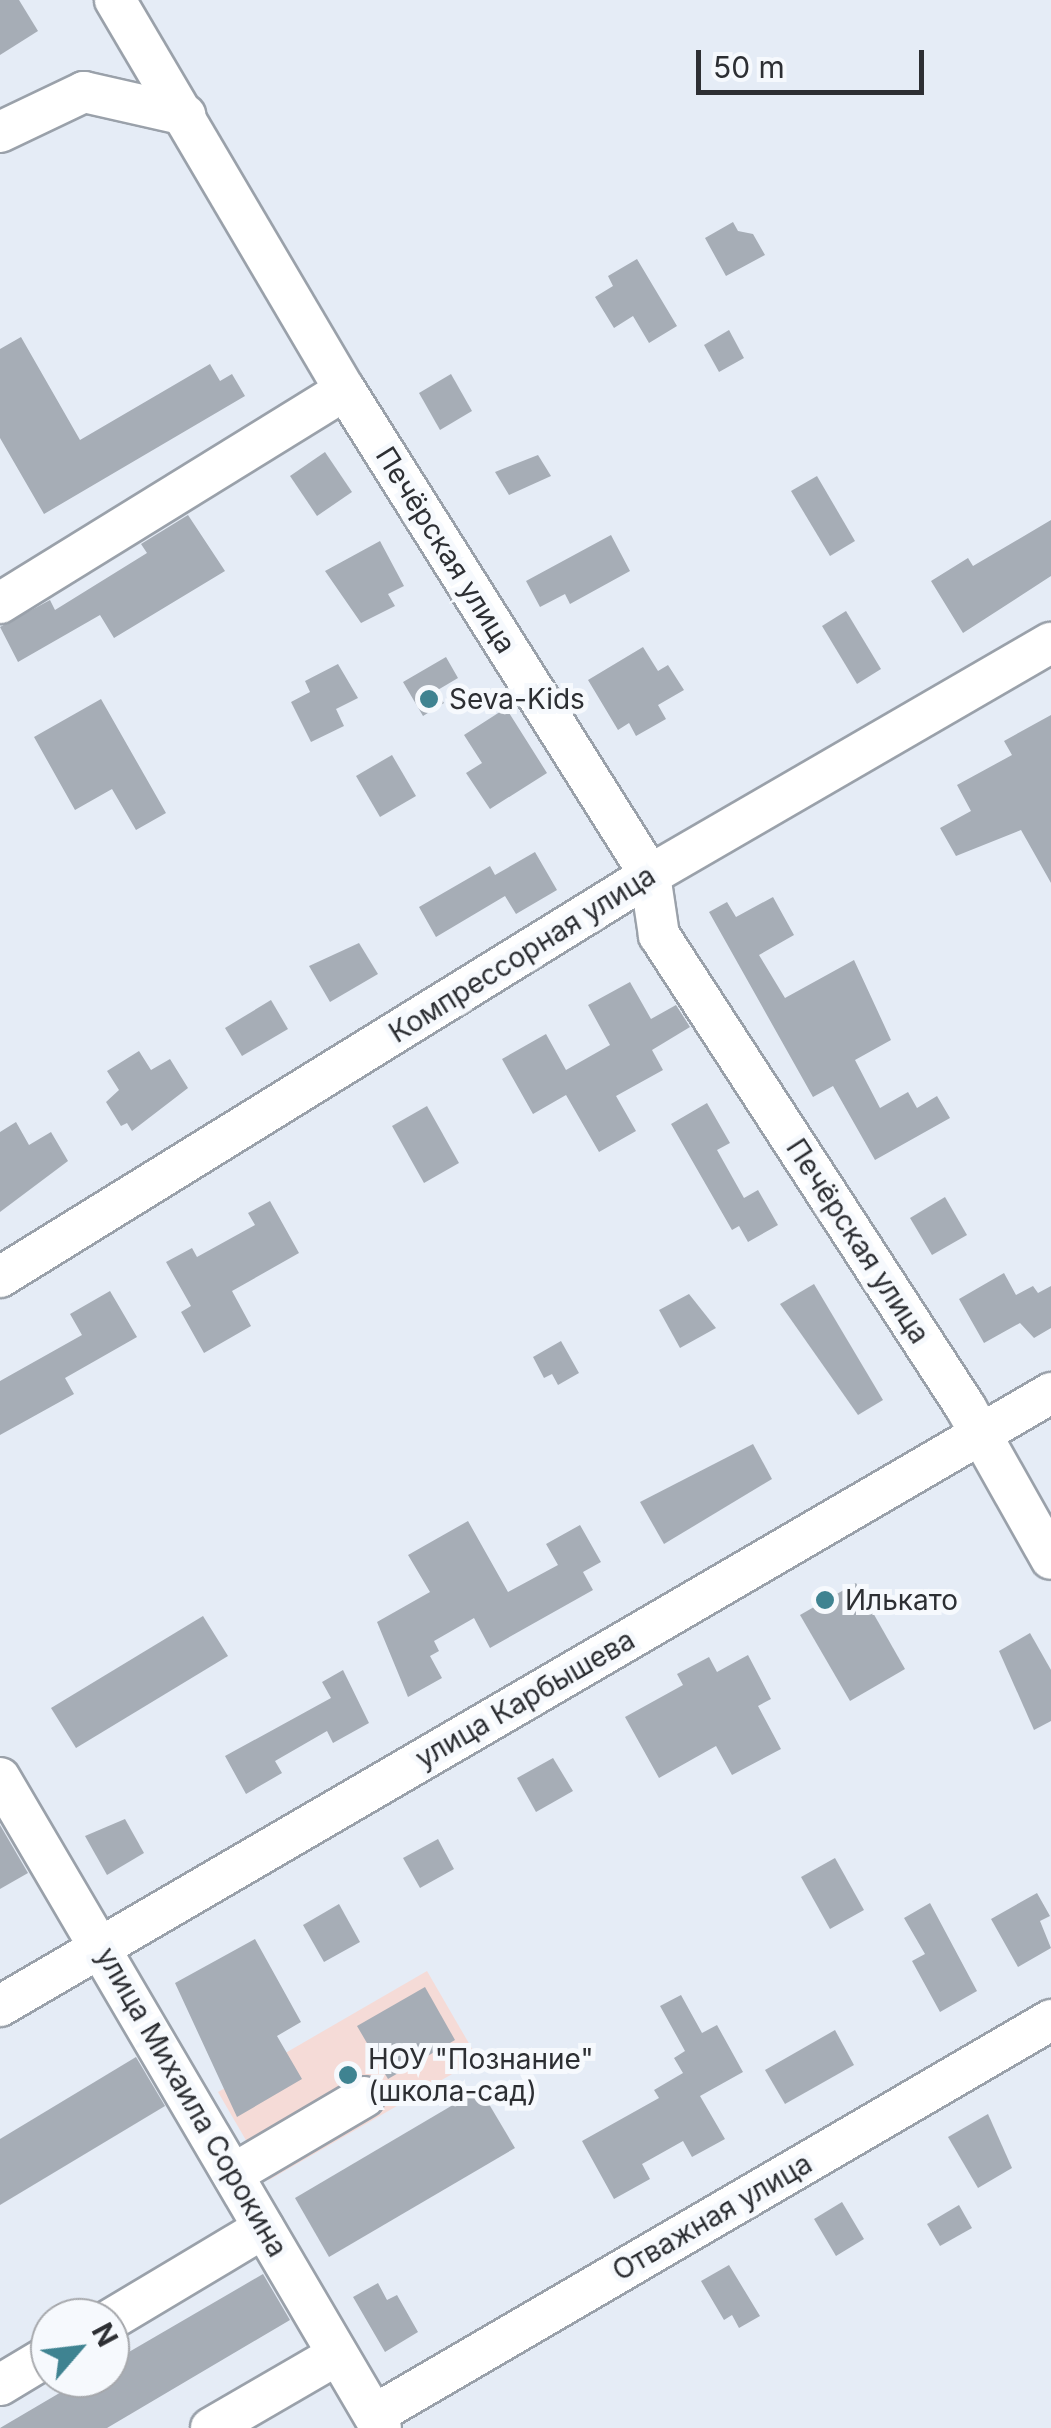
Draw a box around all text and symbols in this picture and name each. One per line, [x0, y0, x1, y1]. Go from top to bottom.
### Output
scale bar [701, 30, 928, 92]
text: 50 m [713, 49, 785, 85]
street label: Печёрская улица [369, 441, 523, 659]
place label: Seva-Kids [449, 682, 585, 716]
marker: Seva-Kids [418, 688, 440, 710]
street label: Компрессорная улица [383, 858, 661, 1050]
street label: Печёрская улица [779, 1133, 937, 1349]
place label: Илькато [845, 1583, 958, 1617]
marker: Илькато [814, 1589, 836, 1611]
street label: улица Карбышева [410, 1623, 640, 1775]
street label: улица Михаила Сорокина [90, 1941, 294, 2263]
place label: НОУ "Познание" (школа-сад) [368, 2042, 594, 2108]
marker: НОУ "Познание" (школа-сад) [337, 2064, 359, 2086]
street label: Отважная улица [606, 2146, 818, 2288]
north arrow [30, 2298, 130, 2398]
text: N [85, 2317, 125, 2352]

